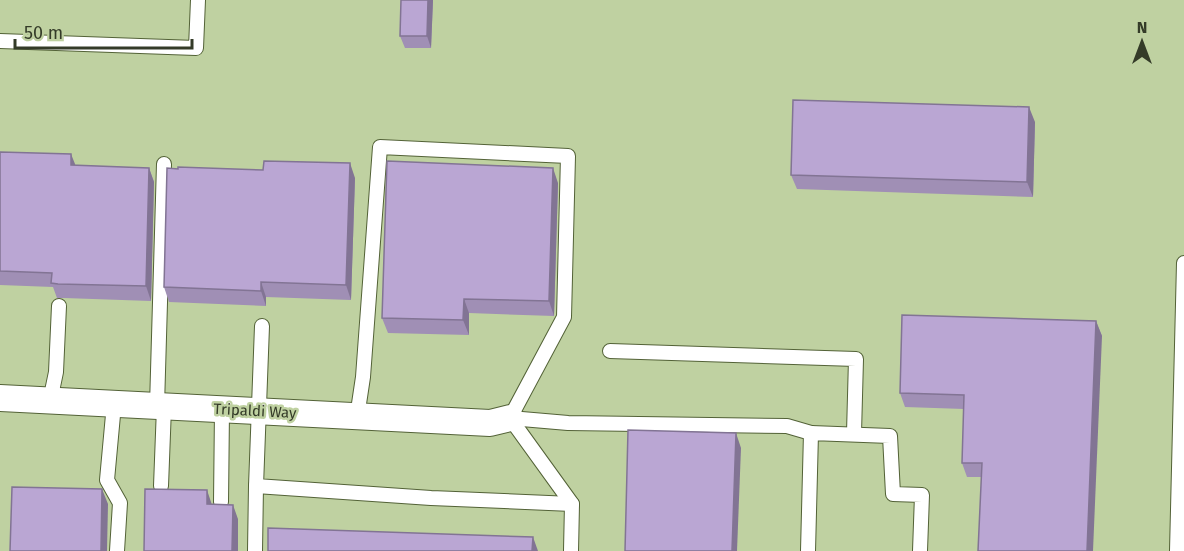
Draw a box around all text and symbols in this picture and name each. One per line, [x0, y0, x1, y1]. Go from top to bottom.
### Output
scale bar [15, 12, 192, 50]
north arrow [1112, 12, 1172, 72]
text: N [1137, 18, 1147, 37]
text: 50 m [24, 22, 63, 44]
street label: Tripaldi Way [213, 400, 297, 422]

